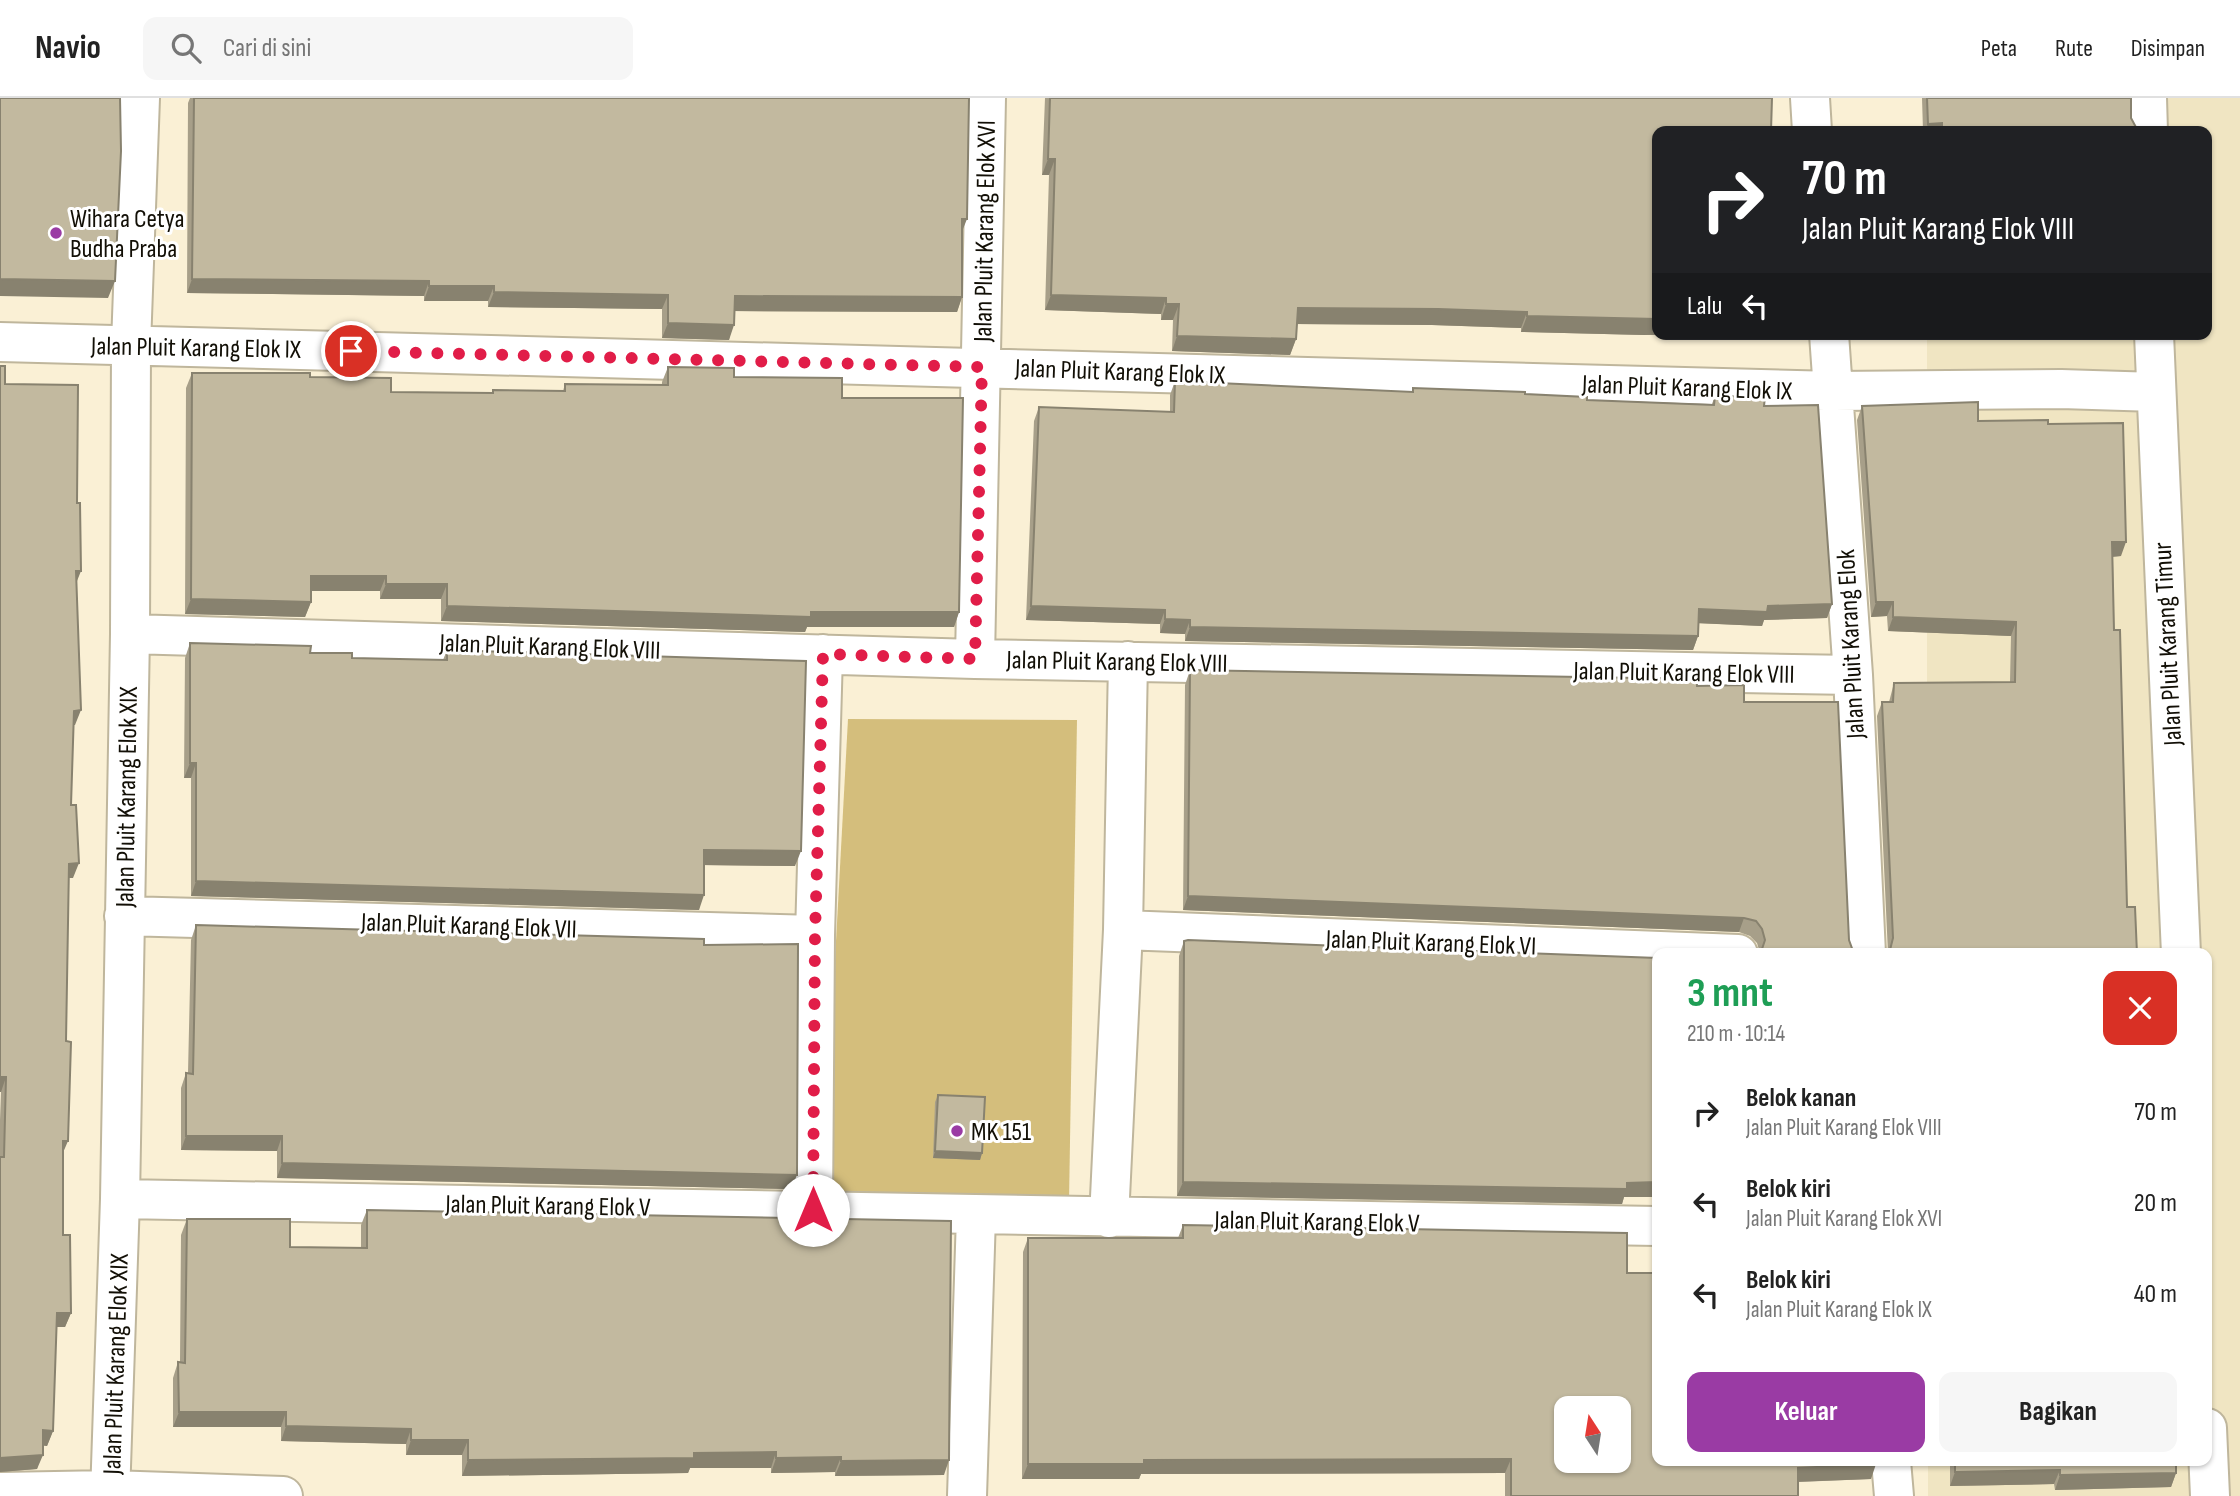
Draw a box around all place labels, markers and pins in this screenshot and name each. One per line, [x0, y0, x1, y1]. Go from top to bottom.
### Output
place label: Wihara Cetya Budha Praba [70, 204, 184, 265]
marker: Wihara Cetya Budha Praba [48, 225, 64, 241]
pin [321, 321, 381, 381]
place label: MK 151 [971, 1117, 1031, 1148]
marker: MK 151 [949, 1123, 965, 1139]

